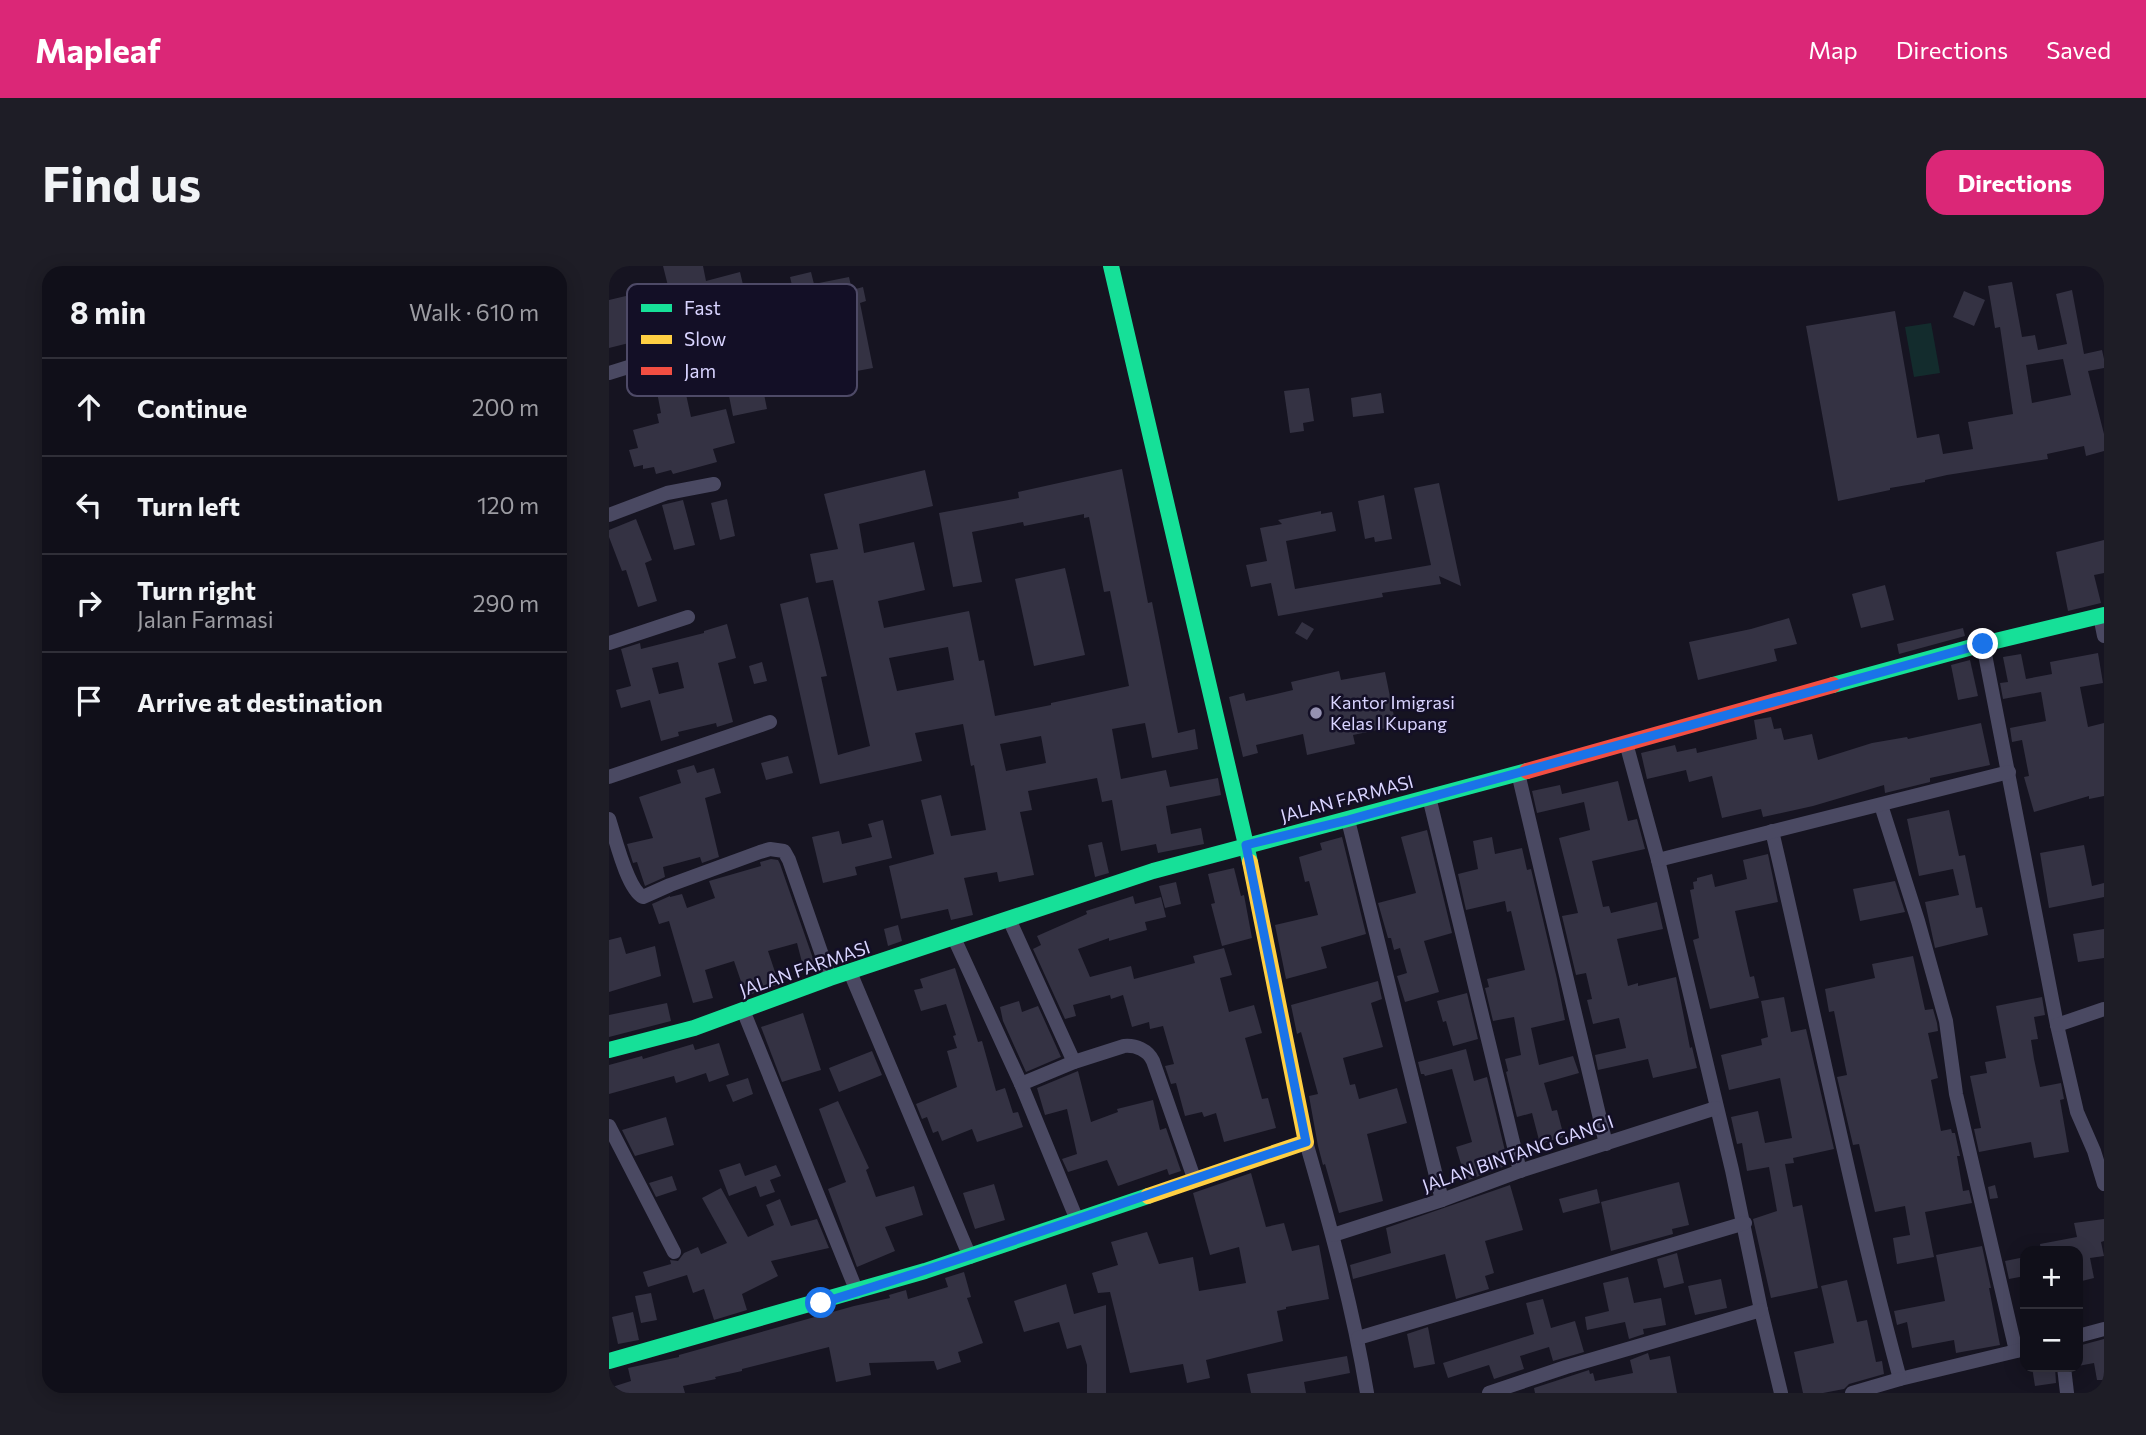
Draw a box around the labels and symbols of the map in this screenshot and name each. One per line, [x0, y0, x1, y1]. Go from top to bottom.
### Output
legend [627, 284, 857, 396]
text: Fast [684, 296, 721, 319]
text: Slow [684, 327, 726, 350]
text: Jam [684, 359, 716, 382]
route end [1967, 628, 1998, 659]
place label: Kantor Imigrasi Kelas I Kupang [1330, 691, 1455, 734]
marker: Kantor Imigrasi Kelas I Kupang [1308, 705, 1324, 721]
street label: JALAN FARMASI [1278, 770, 1416, 826]
street label: JALAN FARMASI [736, 935, 873, 1001]
street label: JALAN BINTANG GANG I [1419, 1110, 1616, 1196]
route start [805, 1287, 836, 1318]

